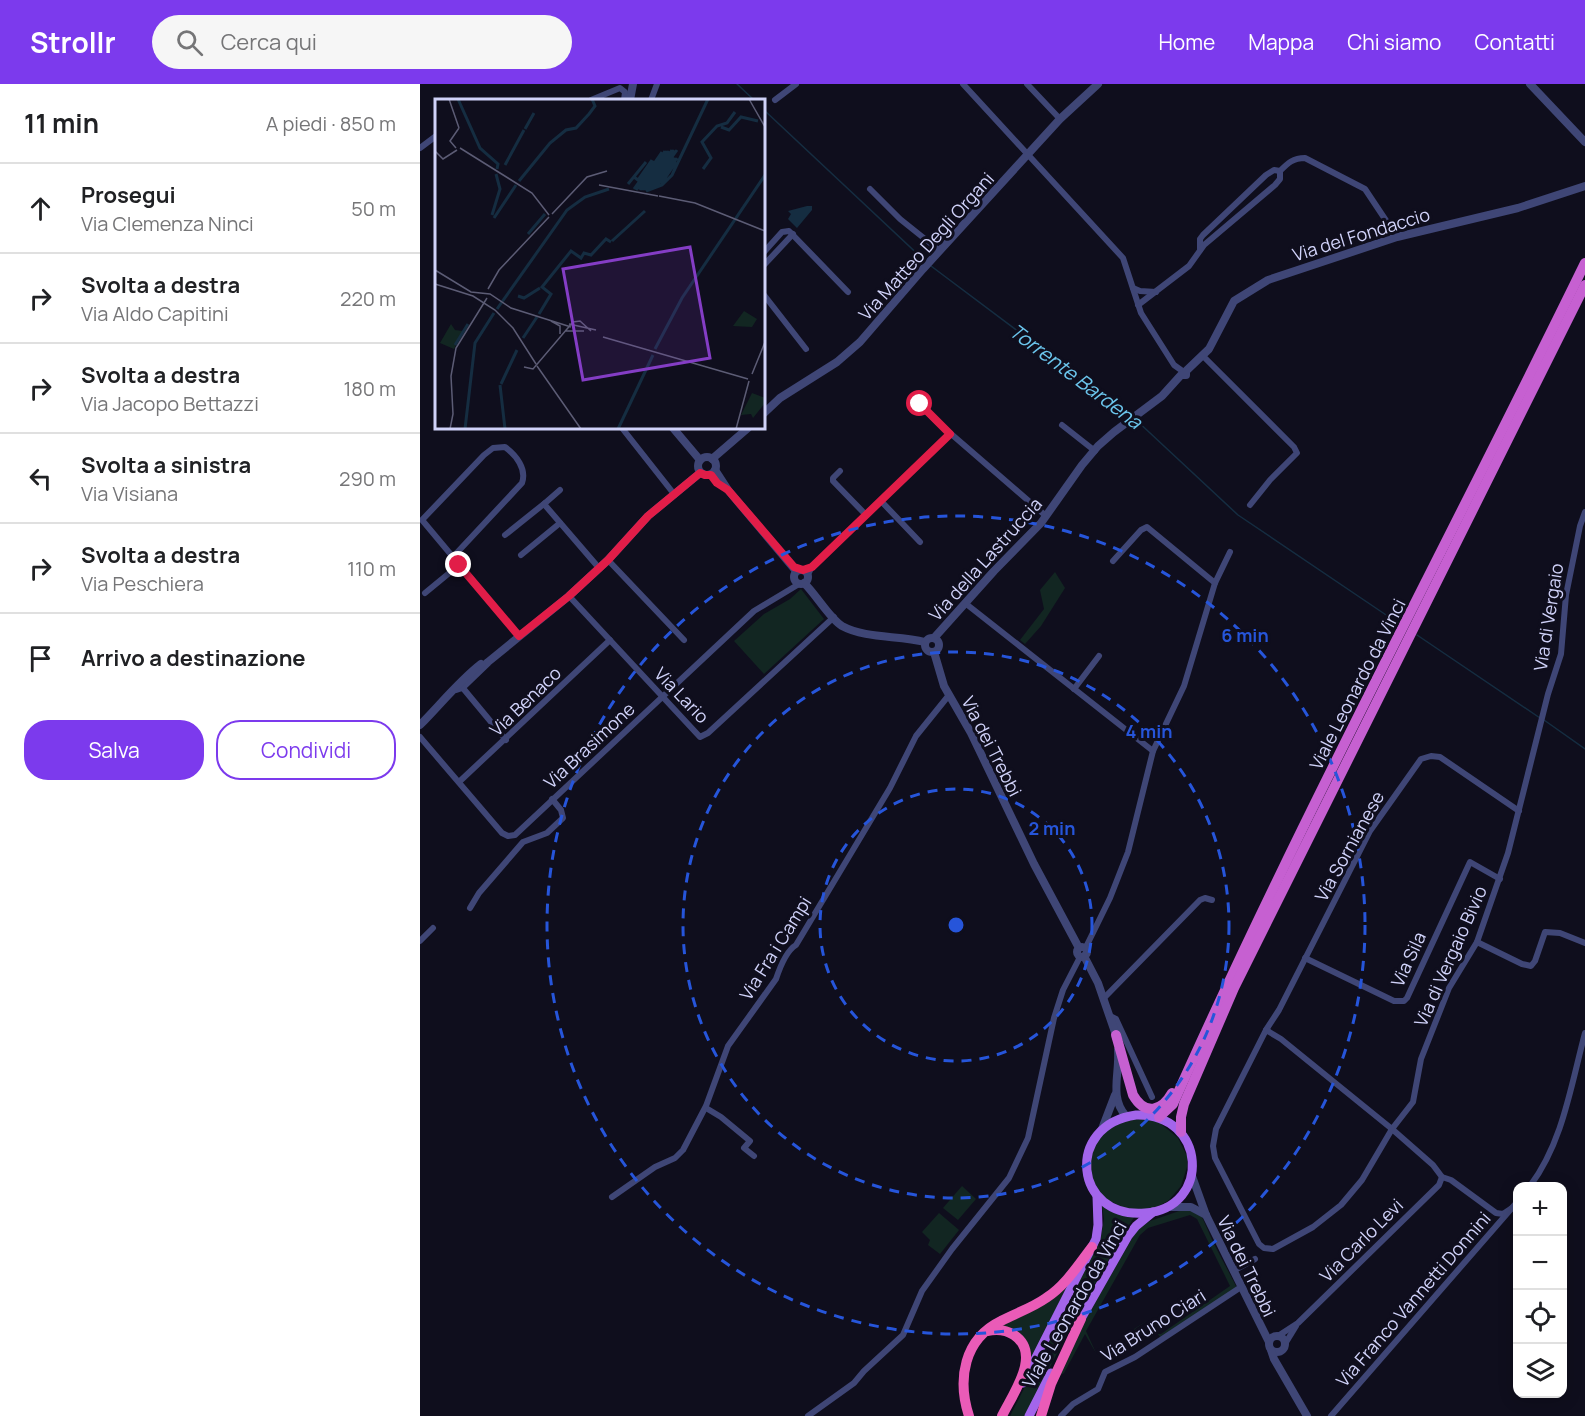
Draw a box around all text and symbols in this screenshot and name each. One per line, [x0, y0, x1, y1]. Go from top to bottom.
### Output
search box [152, 15, 572, 69]
text: Strollr [30, 23, 116, 61]
icon: search [173, 26, 206, 59]
text: Cerca qui [221, 27, 317, 57]
text: Home [1158, 28, 1215, 56]
text: Mappa [1248, 28, 1314, 56]
text: Chi siamo [1347, 28, 1442, 56]
text: Contatti [1475, 28, 1555, 56]
inset map [435, 99, 765, 429]
text: 11 min [24, 105, 99, 141]
text: A piedi · 850 m [266, 110, 396, 137]
street label: Via Matteo Degli Organi [853, 167, 999, 325]
text: Prosegui [81, 180, 176, 210]
icon: ahead [24, 192, 57, 225]
text: 50 m [351, 195, 396, 222]
street label: Via del Fondaccio [1289, 202, 1433, 266]
text: Via Clemenza Ninci [81, 210, 254, 237]
text: Svolta a destra [81, 270, 240, 300]
icon: right [24, 282, 57, 315]
text: 220 m [340, 285, 396, 312]
text: Via Aldo Capitini [81, 300, 229, 327]
water label: Torrente Bardena [1004, 317, 1149, 435]
text: Svolta a destra [81, 360, 240, 390]
icon: right [24, 372, 57, 405]
text: 180 m [343, 375, 396, 402]
text: Via Jacopo Bettazzi [81, 390, 259, 417]
route start [906, 390, 932, 416]
text: Svolta a sinistra [81, 450, 251, 480]
icon: left [24, 462, 57, 495]
text: 290 m [339, 465, 396, 492]
text: Via Visiana [81, 480, 178, 507]
street label: Via della Lastruccia [923, 492, 1047, 626]
text: Svolta a destra [81, 540, 240, 570]
route end [445, 551, 471, 577]
icon: right [24, 552, 57, 585]
text: 110 m [347, 555, 396, 582]
street label: Via di Vergaio [1528, 561, 1568, 673]
text: Via Peschiera [81, 570, 204, 597]
street label: Viale Leonardo da Vinci [1303, 594, 1411, 774]
text: 6 min [1221, 623, 1269, 647]
icon: arrive [24, 642, 57, 675]
text: Arrivo a destinazione [81, 643, 305, 673]
street label: Via Benaco [484, 661, 566, 741]
street label: Via Lario [649, 662, 715, 728]
street label: Via dei Trebbi [956, 692, 1028, 800]
street label: Via Brasimone [538, 697, 640, 793]
text: 4 min [1125, 719, 1173, 743]
button: Salva [24, 720, 204, 780]
button: Condividi [216, 720, 396, 780]
street label: Via Sornianese [1309, 787, 1389, 905]
text: 2 min [1029, 816, 1075, 840]
street label: Via di Vergaio Bivio [1408, 882, 1492, 1030]
street label: Via Fra i Campi [734, 892, 816, 1004]
centre of rings [946, 915, 966, 935]
street label: Via Sila [1385, 928, 1431, 990]
map controls [1513, 1182, 1567, 1398]
button: + [1513, 1182, 1567, 1236]
street label: Via Carlo Levi [1314, 1193, 1408, 1287]
street label: Via Franco Vannetti Donnini [1330, 1206, 1496, 1392]
street label: Via dei Trebbi [1212, 1212, 1282, 1320]
street label: Viale Leonardo da Vinci [1016, 1216, 1132, 1392]
button: − [1513, 1236, 1567, 1290]
street label: Via Bruno Ciari [1096, 1283, 1210, 1367]
button: locate [1513, 1290, 1567, 1344]
button: layers [1513, 1344, 1567, 1398]

